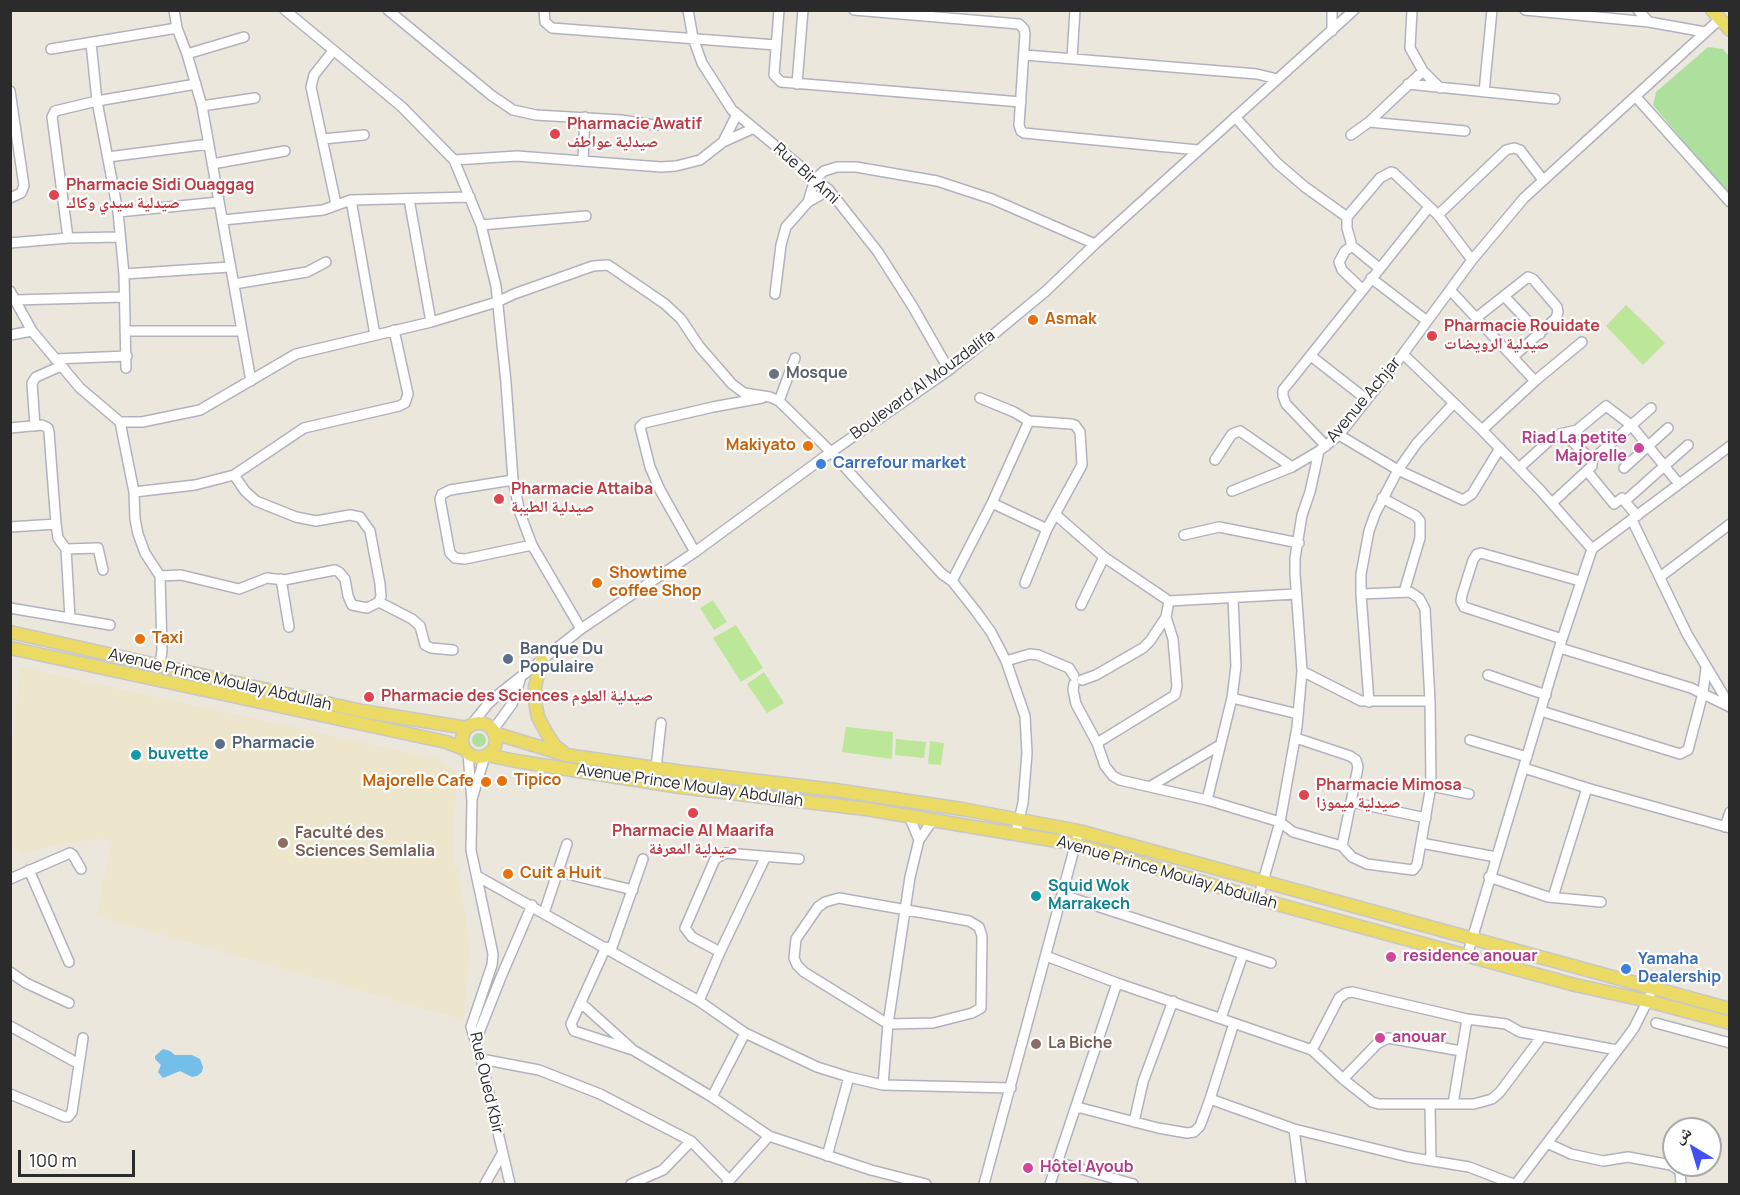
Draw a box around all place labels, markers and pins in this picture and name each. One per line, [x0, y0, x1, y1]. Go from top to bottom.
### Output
place label: Pharmacie Awatif صيدلية عواطف [567, 115, 702, 153]
marker: Pharmacie Awatif صيدلية عواطف [548, 127, 562, 141]
place label: Pharmacie Sidi Ouaggag صيدلية سيدي وكاك [66, 176, 254, 214]
marker: Pharmacie Sidi Ouaggag صيدلية سيدي وكاك [47, 188, 61, 202]
place label: Asmak [1045, 310, 1097, 330]
marker: Asmak [1026, 313, 1040, 327]
place label: Pharmacie Rouidate صيدلية الرويضات [1444, 317, 1600, 355]
marker: Pharmacie Rouidate صيدلية الرويضات [1425, 329, 1439, 343]
place label: Mosque [786, 364, 848, 384]
marker: Mosque [767, 367, 781, 381]
place label: Riad La petite Majorelle [1522, 429, 1627, 467]
place label: Makiyato [726, 436, 796, 456]
marker: Makiyato [801, 439, 815, 453]
marker: Riad La petite Majorelle [1632, 441, 1646, 455]
place label: Carrefour market [833, 454, 966, 474]
marker: Carrefour market [814, 457, 828, 471]
place label: Pharmacie Attaiba صيدلية الطيبة [511, 480, 653, 518]
marker: Pharmacie Attaiba صيدلية الطيبة [492, 492, 506, 506]
place label: Showtime coffee Shop [609, 564, 702, 602]
marker: Showtime coffee Shop [590, 576, 604, 590]
place label: Taxi [152, 629, 183, 649]
marker: Taxi [133, 632, 147, 646]
place label: Banque Du Populaire [520, 640, 603, 678]
marker: Banque Du Populaire [501, 652, 515, 666]
place label: Pharmacie des Sciences صيدلية العلوم [381, 687, 653, 707]
marker: Pharmacie des Sciences صيدلية العلوم [362, 690, 376, 704]
place label: Pharmacie [232, 734, 315, 754]
marker: Pharmacie [213, 737, 227, 751]
place label: buvette [148, 745, 209, 765]
marker: buvette [129, 748, 143, 762]
place label: Tipico [514, 771, 561, 791]
place label: Majorelle Cafe [363, 772, 474, 792]
marker: Tipico [495, 774, 509, 788]
marker: Majorelle Cafe [479, 775, 493, 789]
place label: Pharmacie Mimosa صيدلية ميموزا [1316, 776, 1462, 814]
marker: Pharmacie Mimosa صيدلية ميموزا [1297, 788, 1311, 802]
marker: Pharmacie Al Maarifa صيدلية المعرفة [686, 806, 700, 820]
place label: Pharmacie Al Maarifa صيدلية المعرفة [612, 822, 774, 860]
place label: Faculté des Sciences Semlalia [295, 824, 435, 862]
marker: Faculté des Sciences Semlalia [276, 836, 290, 850]
place label: Cuit a Huit [520, 864, 602, 884]
marker: Cuit a Huit [501, 867, 515, 881]
place label: Squid Wok Marrakech [1048, 877, 1130, 915]
marker: Squid Wok Marrakech [1029, 889, 1043, 903]
place label: residence anouar [1403, 947, 1538, 967]
marker: residence anouar [1384, 950, 1398, 964]
place label: Yamaha Dealership [1638, 950, 1721, 988]
marker: Yamaha Dealership [1619, 962, 1633, 976]
place label: anouar [1392, 1028, 1447, 1048]
marker: anouar [1373, 1031, 1387, 1045]
place label: La Biche [1048, 1034, 1112, 1054]
marker: La Biche [1029, 1037, 1043, 1051]
place label: Hôtel Ayoub [1040, 1158, 1134, 1178]
marker: Hôtel Ayoub [1021, 1161, 1035, 1175]

